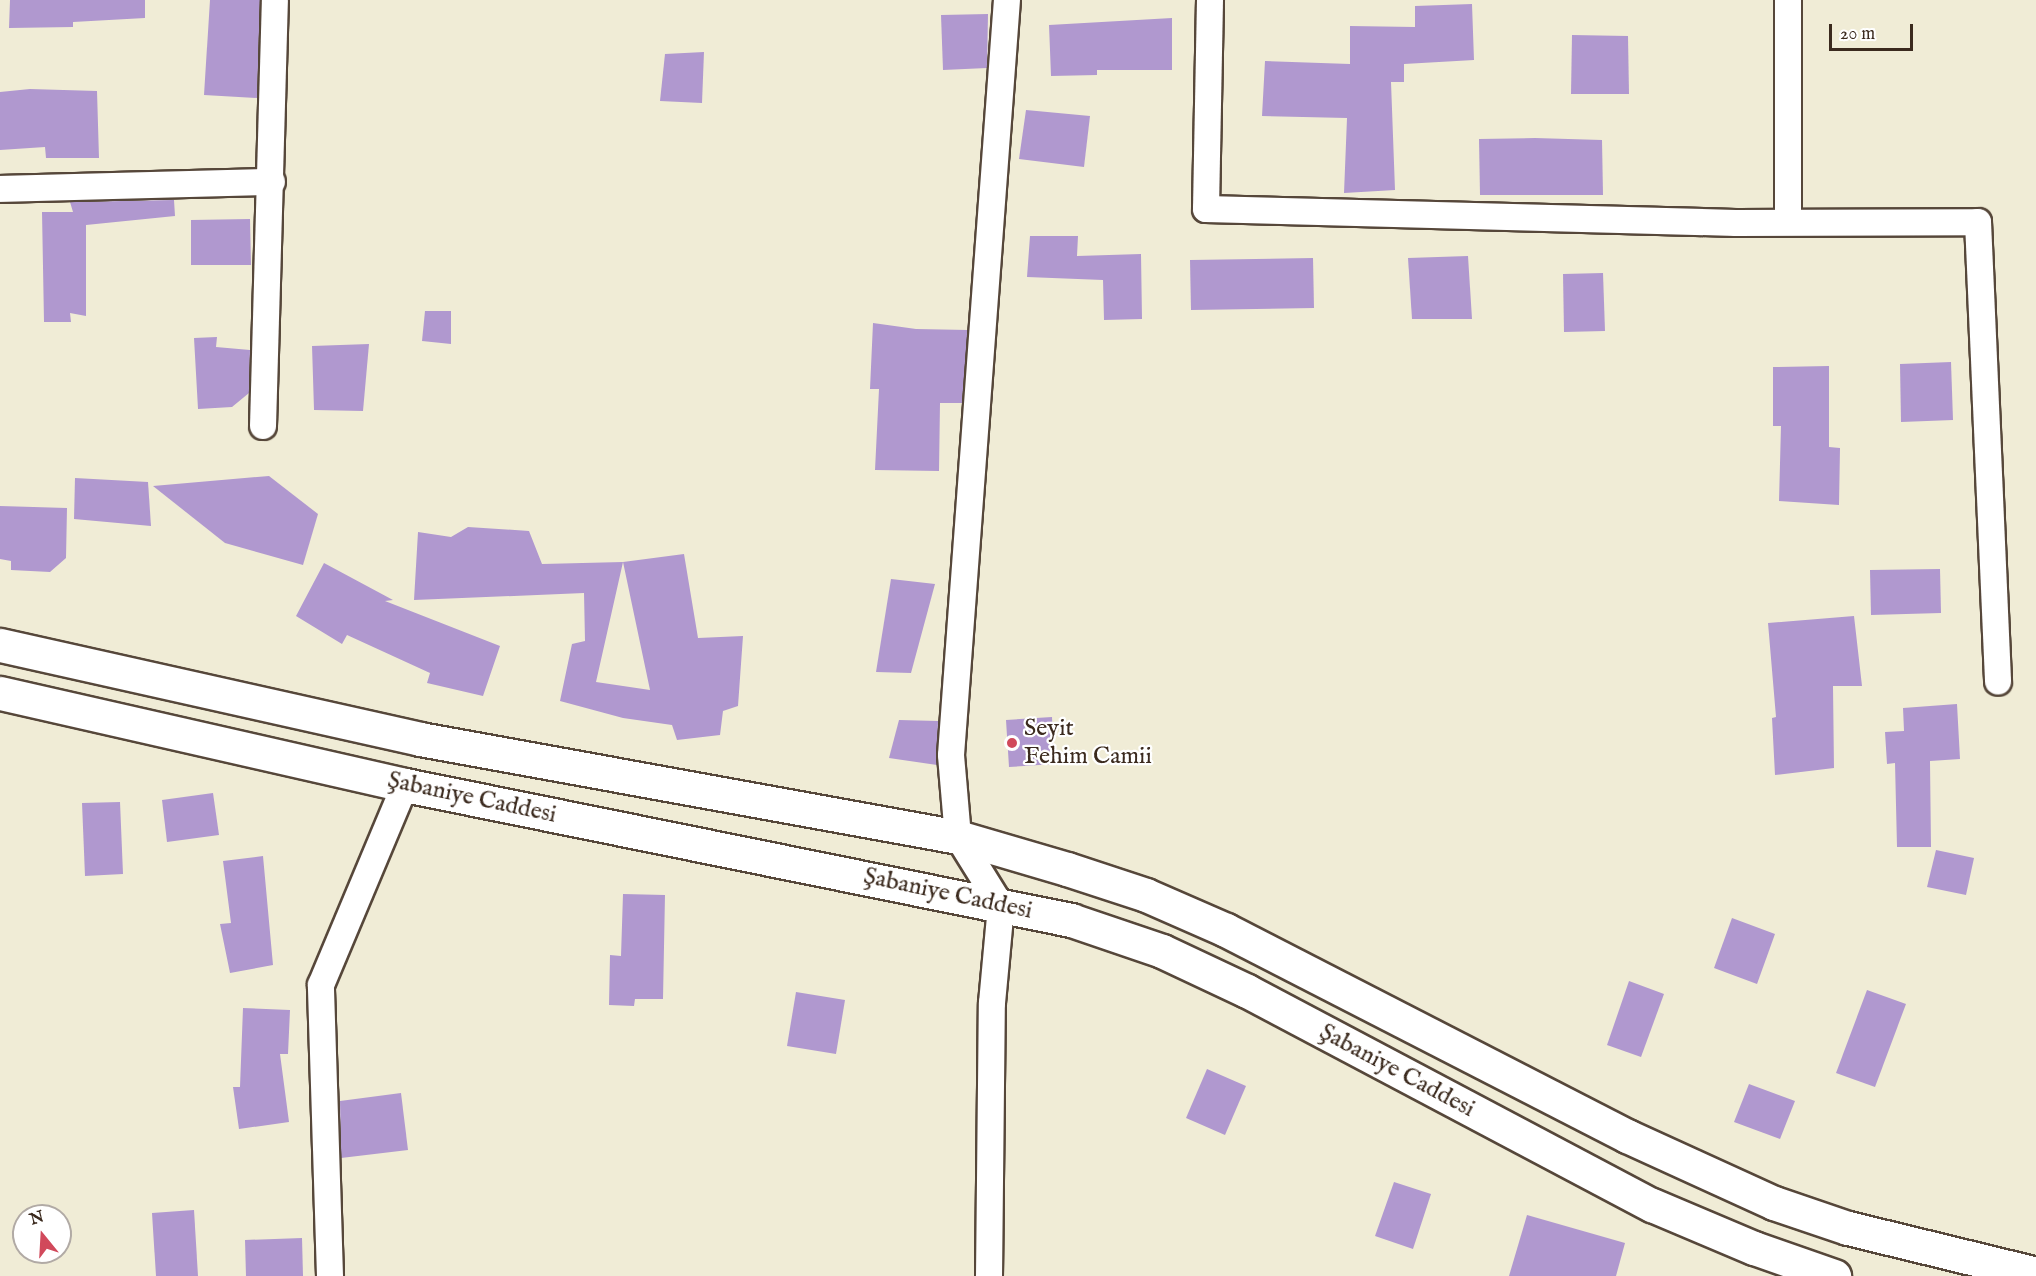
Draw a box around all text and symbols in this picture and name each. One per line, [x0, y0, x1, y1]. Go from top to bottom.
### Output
scale bar [1832, 12, 1916, 50]
text: 20 m [1840, 23, 1875, 46]
place label: Seyit Fehim Camii [1024, 715, 1152, 771]
marker: Seyit Fehim Camii [1005, 736, 1019, 750]
street label: Şabaniye Caddesi [385, 766, 559, 830]
street label: Şabaniye Caddesi [861, 862, 1035, 926]
street label: Şabaniye Caddesi [1314, 1018, 1480, 1124]
north arrow [12, 1204, 72, 1264]
text: N [27, 1207, 47, 1230]

